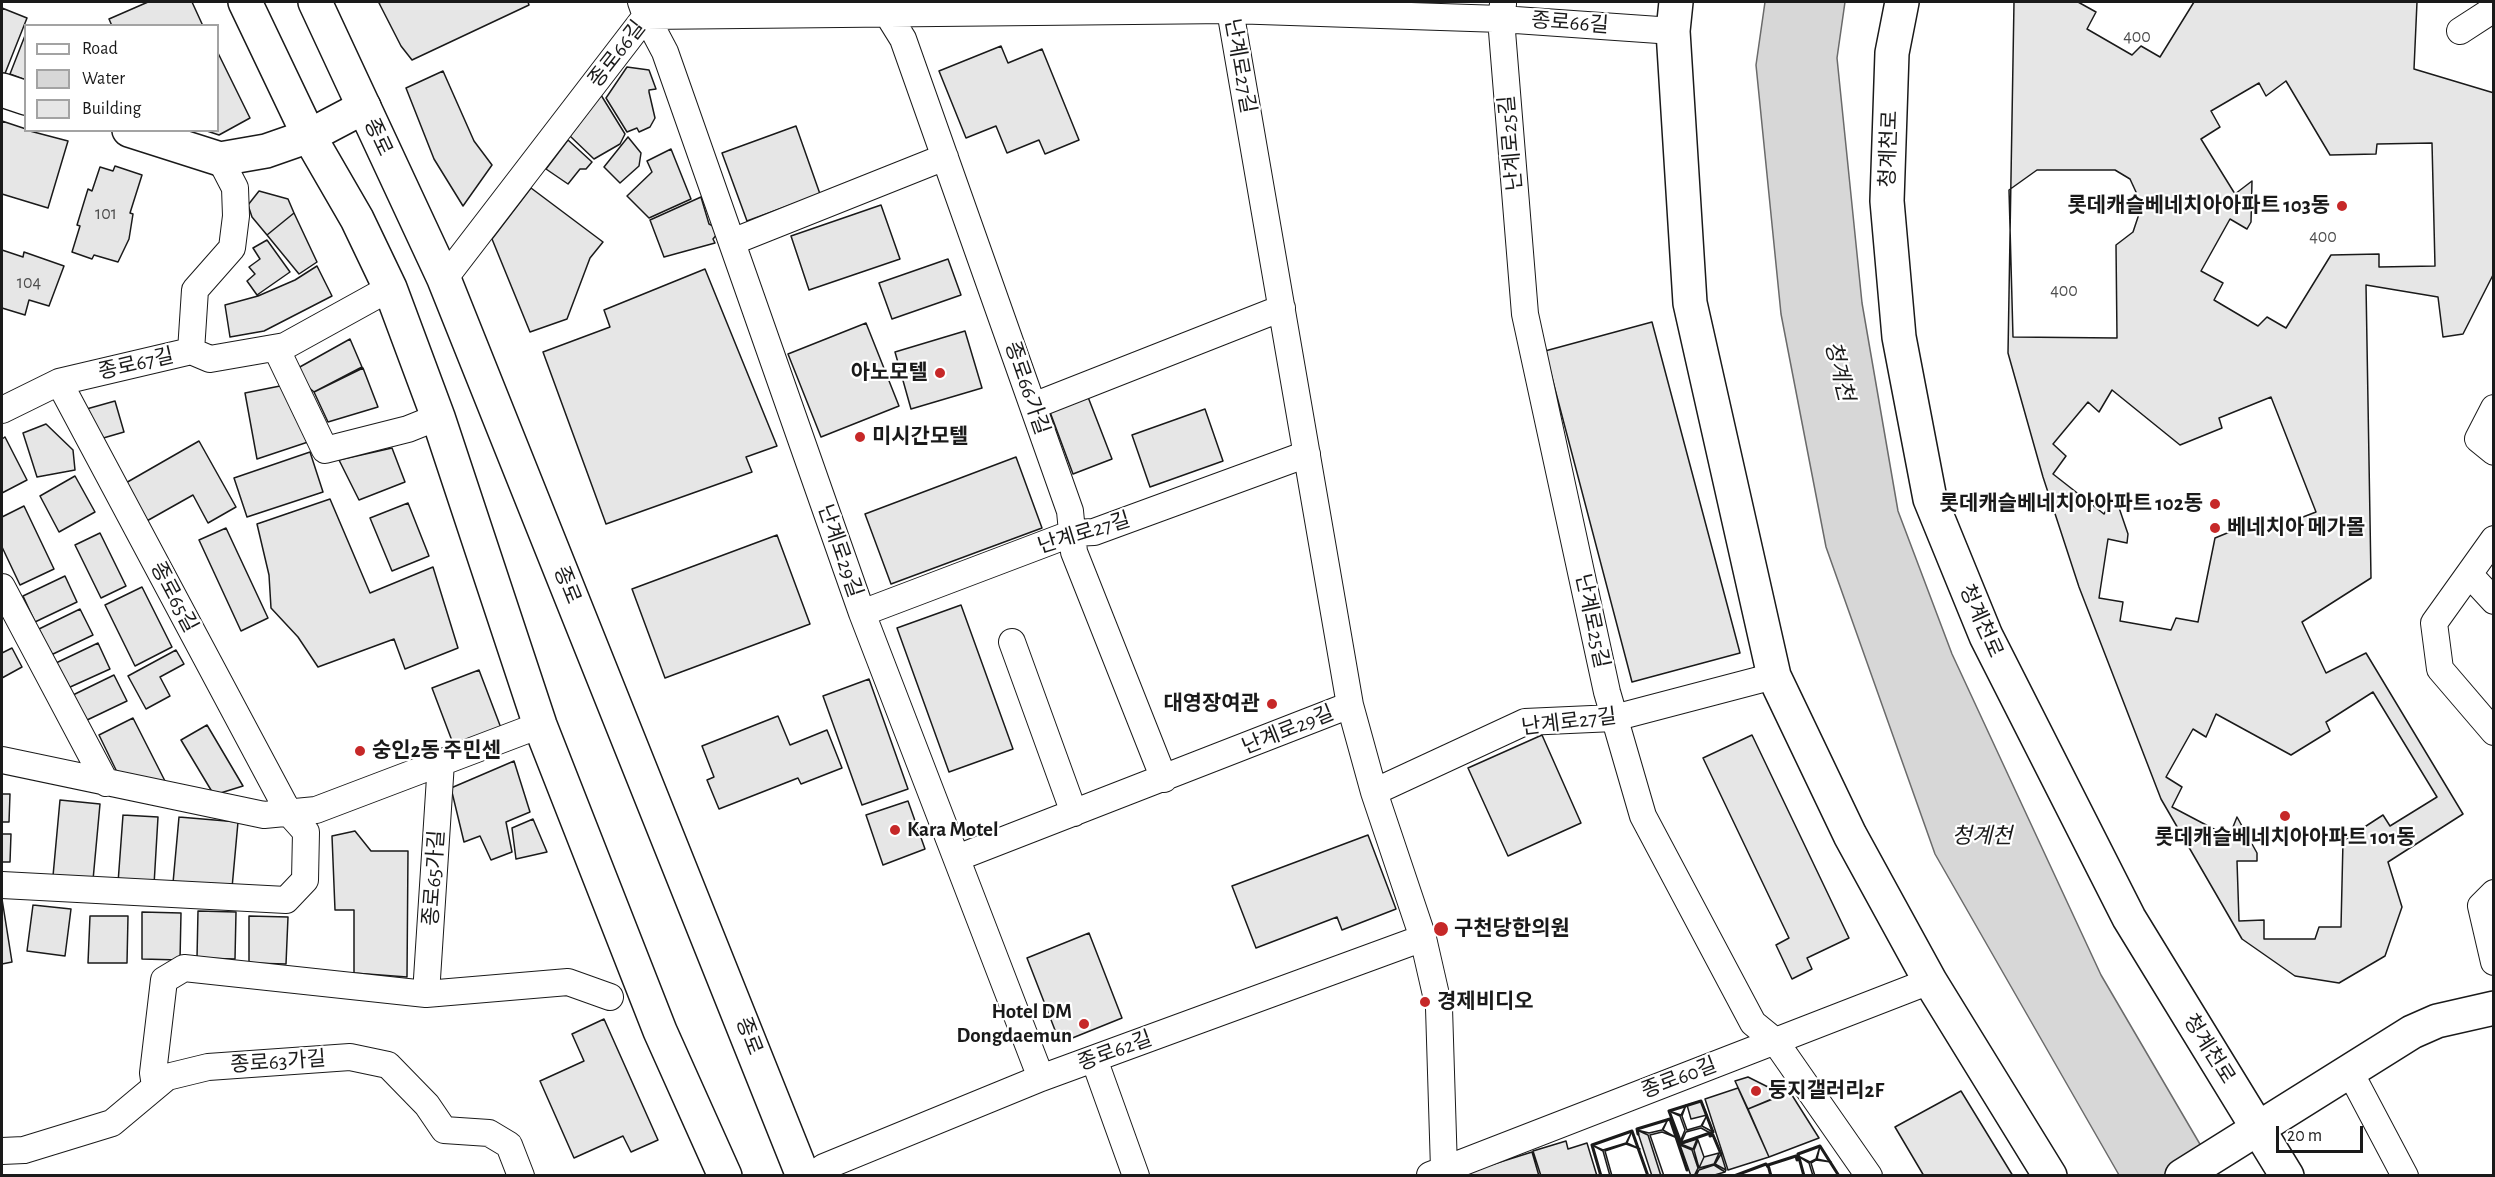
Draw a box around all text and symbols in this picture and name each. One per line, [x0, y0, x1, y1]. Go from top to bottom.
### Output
street label: 종로66길 [1530, 8, 1610, 38]
street label: 종로66길 [583, 16, 651, 92]
street label: 난계로27길 [1219, 17, 1261, 115]
legend [24, 24, 219, 132]
house number: 400 [2123, 26, 2151, 48]
text: Road [82, 40, 118, 58]
text: Water [82, 70, 125, 88]
street label: 난계로25길 [1494, 94, 1528, 192]
text: Building [82, 100, 141, 118]
street label: 청계천로 [1875, 110, 1903, 188]
street label: 종로 [358, 114, 398, 160]
place label: 롯데캐슬베네치아아파트 103동 [2067, 193, 2330, 219]
marker: 롯데캐슬베네치아아파트 103동 [2335, 199, 2349, 213]
house number: 101 [95, 203, 117, 225]
house number: 400 [2309, 226, 2337, 248]
house number: 104 [17, 272, 41, 294]
house number: 400 [2050, 280, 2078, 302]
street label: 종로66가길 [999, 338, 1055, 438]
water label: 청계천 [1819, 338, 1859, 404]
street label: 종로67길 [96, 343, 176, 385]
place label: 아노모텔 [851, 360, 928, 386]
marker: 아노모텔 [933, 366, 947, 380]
place label: 미시간모텔 [872, 424, 969, 450]
marker: 미시간모텔 [853, 430, 867, 444]
place label: 롯데캐슬베네치아아파트 102동 [1940, 491, 2203, 517]
marker: 롯데캐슬베네치아아파트 102동 [2208, 497, 2222, 511]
street label: 난계로29길 [812, 501, 868, 601]
street label: 난계로27길 [1035, 507, 1133, 559]
place label: 베네치아 메가몰 [2227, 515, 2365, 541]
marker: 베네치아 메가몰 [2208, 521, 2222, 535]
street label: 종로65길 [145, 557, 203, 637]
street label: 종로 [548, 562, 586, 608]
street label: 난계로25길 [1570, 572, 1614, 670]
street label: 청계천로 [1954, 581, 2008, 661]
place label: 대영장여관 [1163, 691, 1260, 717]
marker: 대영장여관 [1265, 697, 1279, 711]
street label: 난계로29길 [1238, 700, 1338, 760]
street label: 난계로27길 [1520, 704, 1618, 740]
place label: 숭인2동 주민센 [372, 738, 501, 764]
marker: 숭인2동 주민센 [353, 744, 367, 758]
marker: 롯데캐슬베네치아아파트 101동 [2278, 809, 2292, 823]
place label: Kara Motel [907, 817, 998, 843]
marker: Kara Motel [888, 823, 902, 837]
water label: 청계천 [1952, 823, 2012, 849]
place label: 롯데캐슬베네치아아파트 101동 [2154, 825, 2416, 851]
street label: 종로65가길 [418, 829, 450, 927]
place label: 구천당한의원 [1454, 916, 1570, 942]
marker: 구천당한의원 [1432, 920, 1450, 938]
place label: 경제비디오 [1437, 989, 1534, 1015]
marker: 경제비디오 [1418, 995, 1432, 1009]
place label: Hotel DM Dongdaemun [957, 999, 1072, 1049]
street label: 청계천로 [2178, 1010, 2240, 1088]
street label: 종로 [730, 1013, 768, 1059]
marker: Hotel DM Dongdaemun [1077, 1017, 1091, 1031]
street label: 종로62길 [1074, 1026, 1156, 1076]
street label: 종로63가길 [229, 1046, 327, 1078]
street label: 종로60길 [1638, 1052, 1720, 1104]
place label: 둥지갤러리2F [1768, 1078, 1884, 1104]
marker: 둥지갤러리2F [1749, 1084, 1763, 1098]
scale bar [2279, 1114, 2366, 1152]
text: 20 m [2287, 1127, 2322, 1145]

